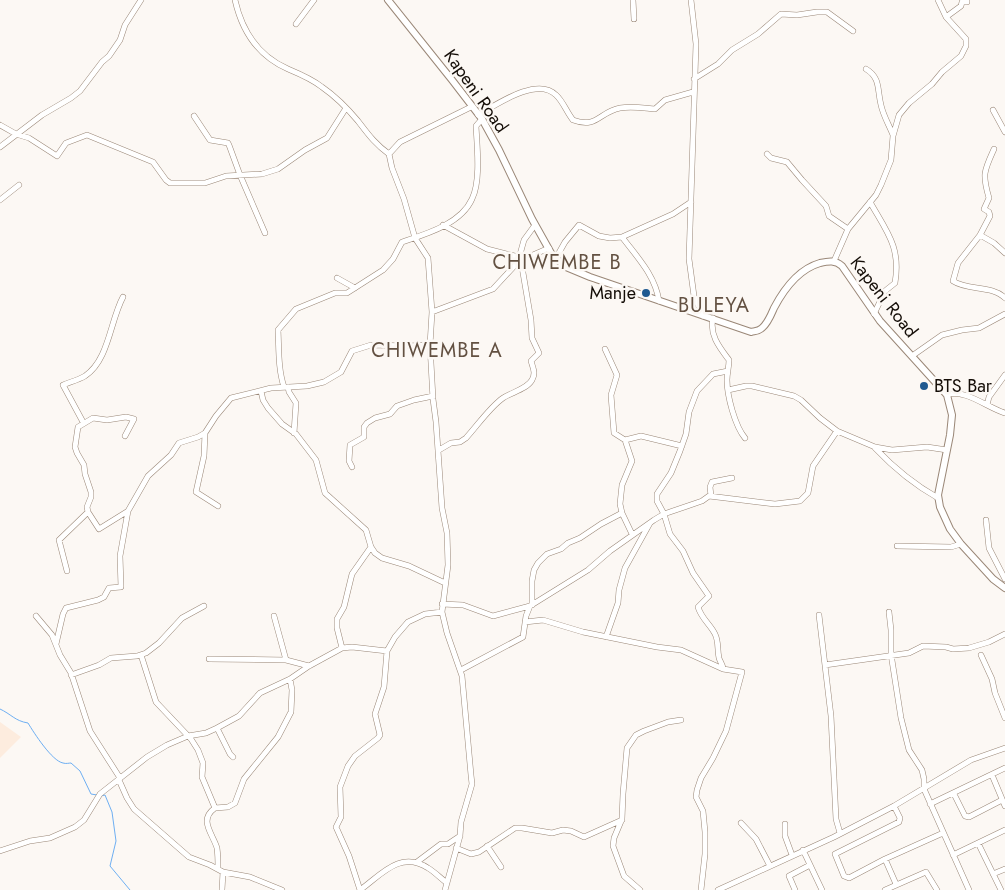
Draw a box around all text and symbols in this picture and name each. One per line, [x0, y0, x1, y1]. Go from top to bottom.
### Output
street label: Kapeni Road [438, 44, 514, 138]
district label: CHIWEMBE B [492, 248, 622, 277]
street label: Kapeni Road [844, 251, 924, 343]
place label: Manje [590, 280, 636, 306]
marker: Manje [640, 287, 652, 299]
district label: BULEYA [678, 291, 750, 320]
district label: CHIWEMBE A [371, 336, 503, 365]
place label: BTS Bar [934, 373, 993, 399]
marker: BTS Bar [918, 380, 930, 392]

